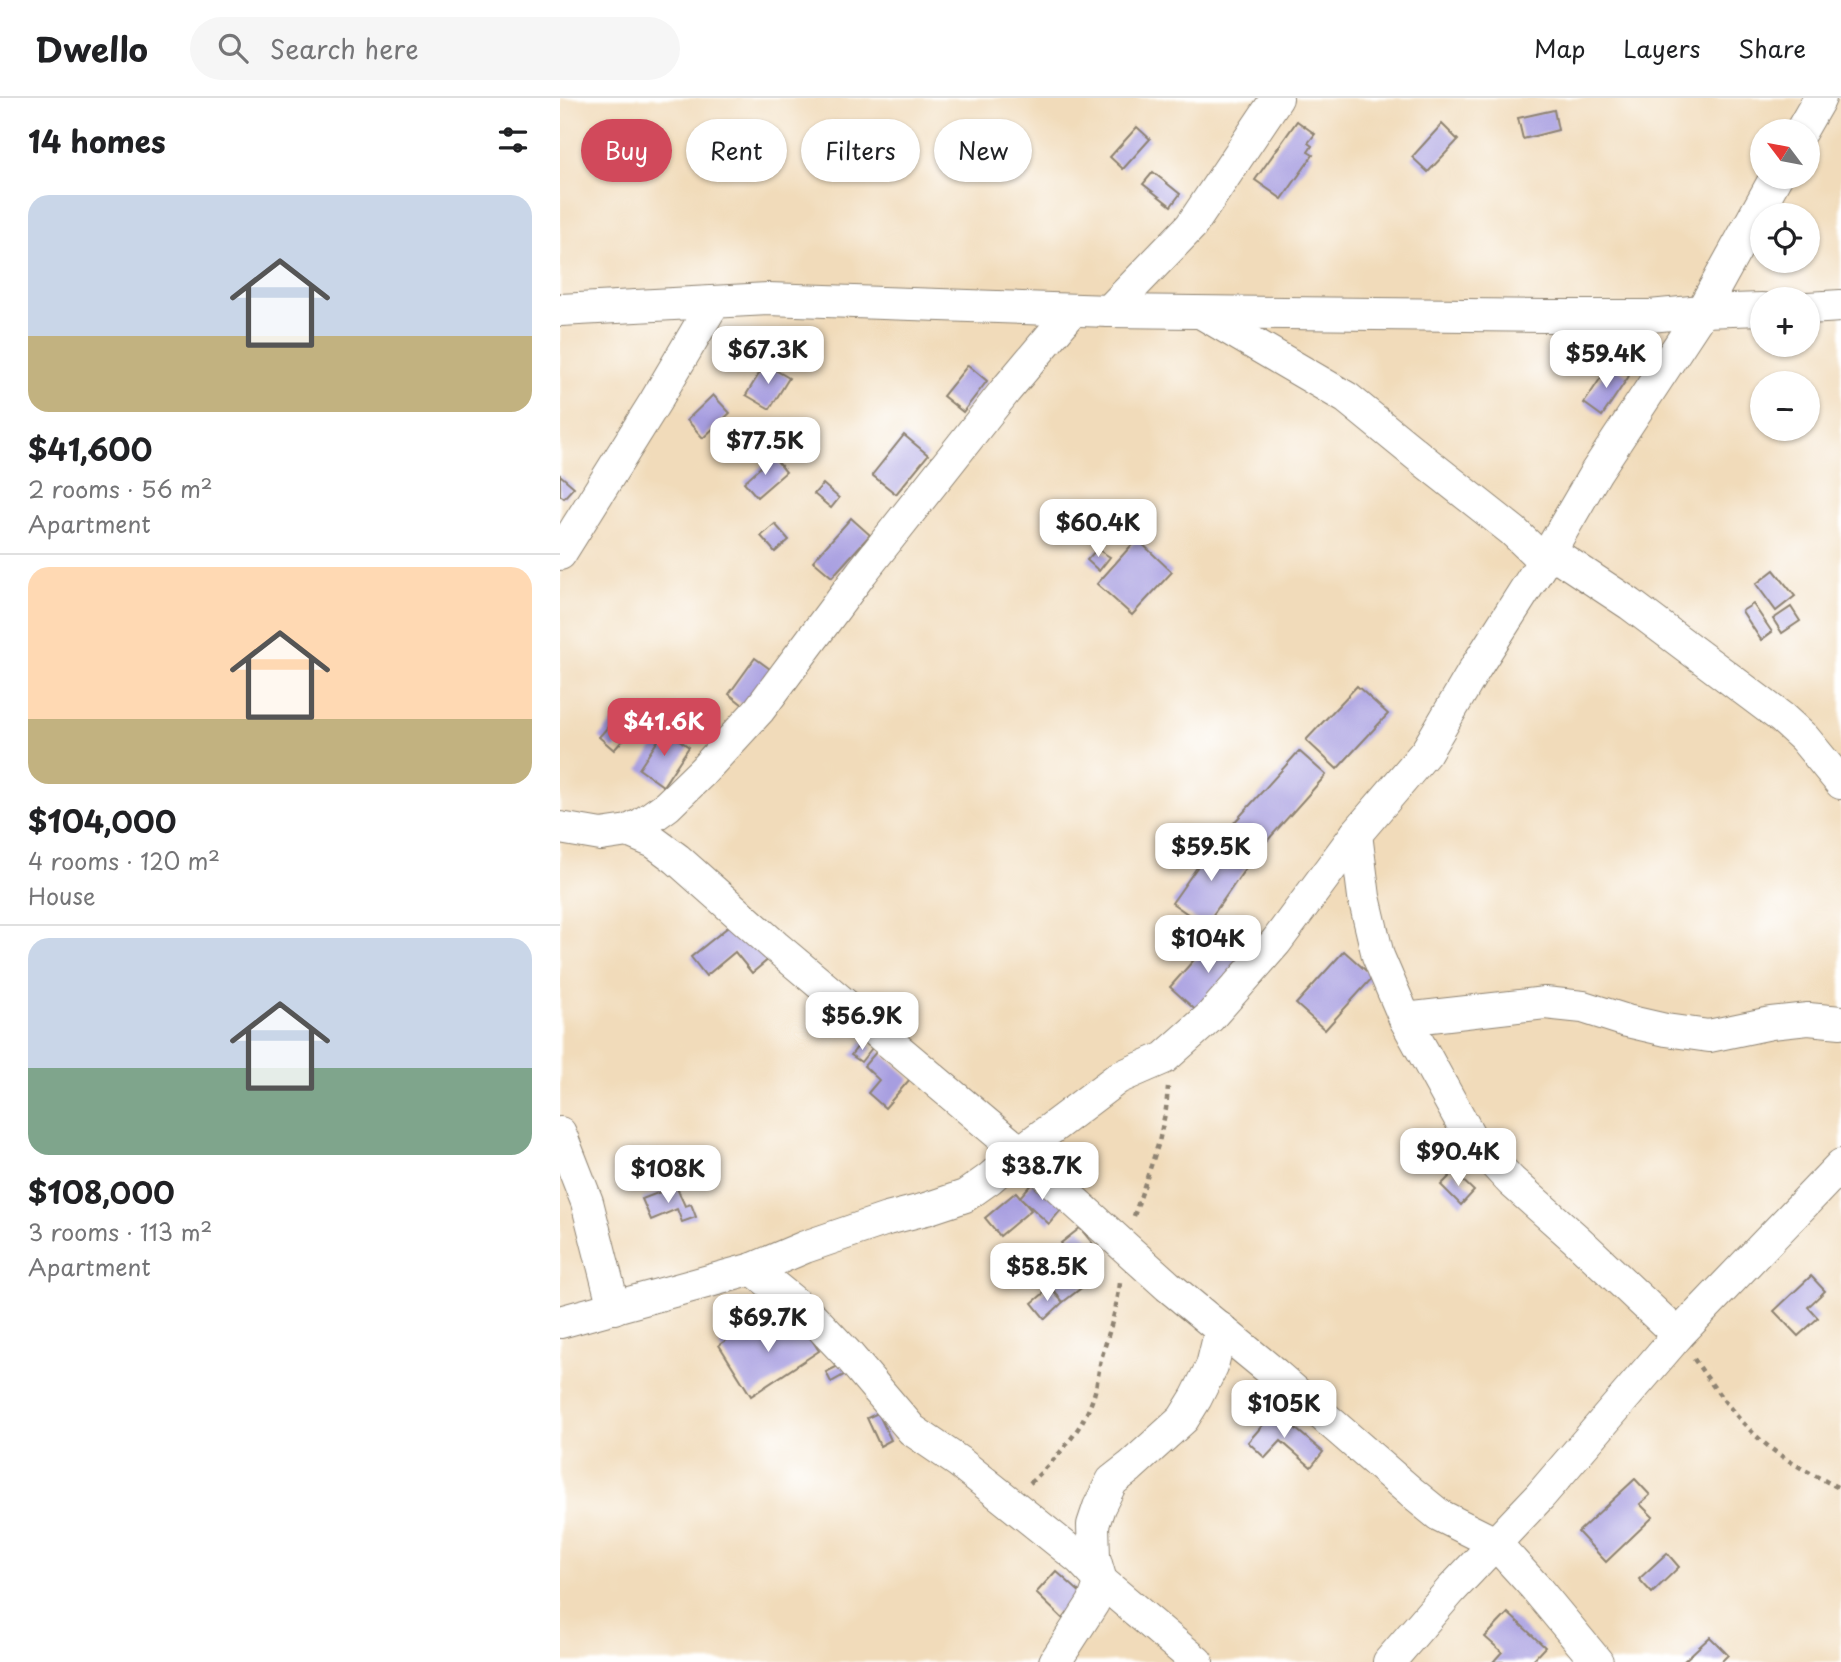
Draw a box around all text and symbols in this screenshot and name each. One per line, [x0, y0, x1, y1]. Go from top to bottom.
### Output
search box [190, 17, 680, 80]
text: Dwello [35, 23, 148, 73]
icon: search [214, 29, 252, 67]
text: Search here [270, 29, 419, 68]
text: Map [1534, 30, 1585, 66]
text: Layers [1623, 30, 1700, 66]
text: Share [1738, 30, 1806, 66]
text: 14 homes [28, 118, 166, 163]
chip: Buy [581, 119, 672, 182]
chip: Rent [686, 119, 787, 182]
chip: Filters [801, 119, 920, 182]
chip: New [934, 119, 1032, 182]
north arrow [1750, 119, 1820, 189]
map controls [1750, 119, 1820, 441]
icon: filters [494, 121, 532, 159]
button: locate [1750, 203, 1820, 273]
icon: home [217, 240, 343, 366]
button: + [1750, 287, 1820, 357]
pin: $67.3K [711, 327, 825, 386]
pin: $59.4K [1549, 330, 1663, 390]
text: $67.3K [728, 331, 808, 366]
text: $59.4K [1566, 335, 1646, 370]
button: − [1750, 371, 1820, 441]
pin: $77.5K [708, 418, 822, 477]
text: $77.5K [726, 422, 804, 457]
text: $41,600 [28, 426, 152, 471]
text: 2 rooms · 56 m² [28, 471, 213, 506]
pin: $60.4K [1041, 500, 1155, 559]
text: $60.4K [1056, 504, 1140, 539]
text: Apartment [28, 506, 151, 541]
icon: home [217, 612, 343, 738]
pin: $41.6K [607, 698, 721, 758]
text: $41.6K [624, 703, 704, 738]
text: $104,000 [28, 798, 176, 843]
pin: $59.5K [1154, 824, 1268, 883]
text: $59.5K [1171, 828, 1251, 863]
text: 4 rooms · 120 m² [28, 843, 220, 878]
text: House [28, 878, 95, 913]
pin: $104K [1159, 916, 1257, 975]
text: $104K [1171, 920, 1245, 955]
icon: home [217, 983, 343, 1109]
pin: $56.9K [805, 992, 919, 1052]
text: $56.9K [822, 997, 902, 1032]
pin: $90.4K [1401, 1128, 1515, 1188]
text: $90.4K [1416, 1133, 1500, 1168]
pin: $38.7K [985, 1142, 1099, 1202]
pin: $108K [619, 1146, 717, 1205]
text: $38.7K [1002, 1147, 1082, 1182]
text: $108K [631, 1150, 705, 1185]
text: $108,000 [28, 1169, 175, 1214]
text: 3 rooms · 113 m² [28, 1214, 212, 1249]
pin: $58.5K [990, 1244, 1104, 1303]
text: $58.5K [1006, 1248, 1088, 1283]
text: Apartment [28, 1249, 151, 1284]
pin: $69.7K [711, 1294, 825, 1354]
text: $69.7K [729, 1299, 807, 1334]
pin: $105K [1235, 1380, 1333, 1440]
text: $105K [1247, 1385, 1321, 1420]

